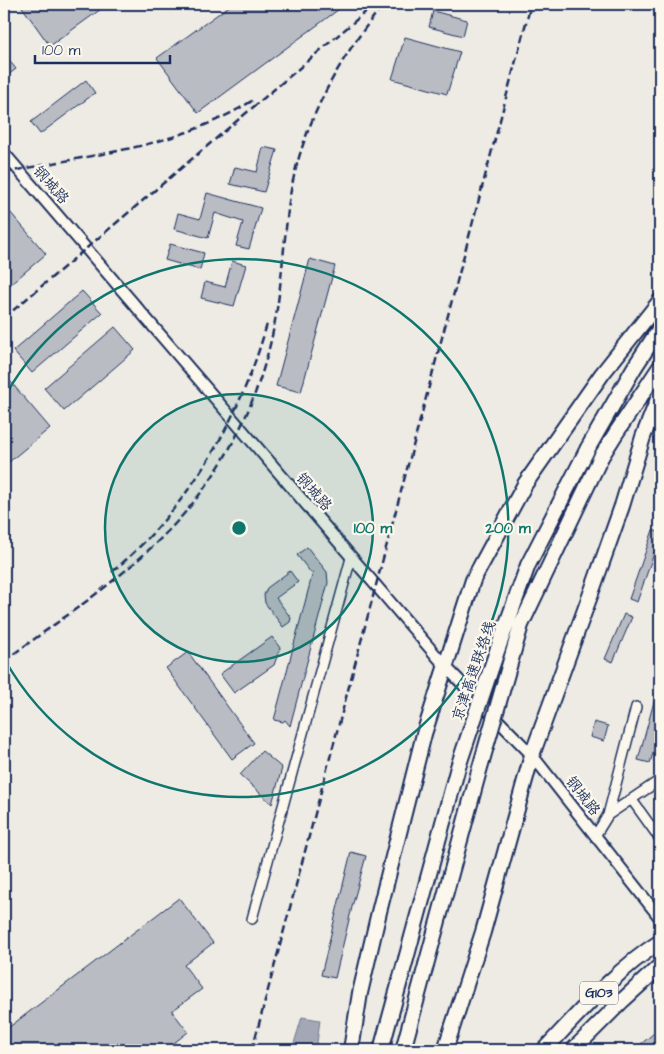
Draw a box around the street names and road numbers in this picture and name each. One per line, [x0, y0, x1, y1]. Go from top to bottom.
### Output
street label: 钢城路 [28, 161, 74, 209]
street label: 钢城路 [291, 468, 337, 516]
street label: 京津高速联络线 [447, 618, 501, 724]
street label: 钢城路 [561, 772, 605, 820]
road number: G103 [580, 981, 618, 1004]

